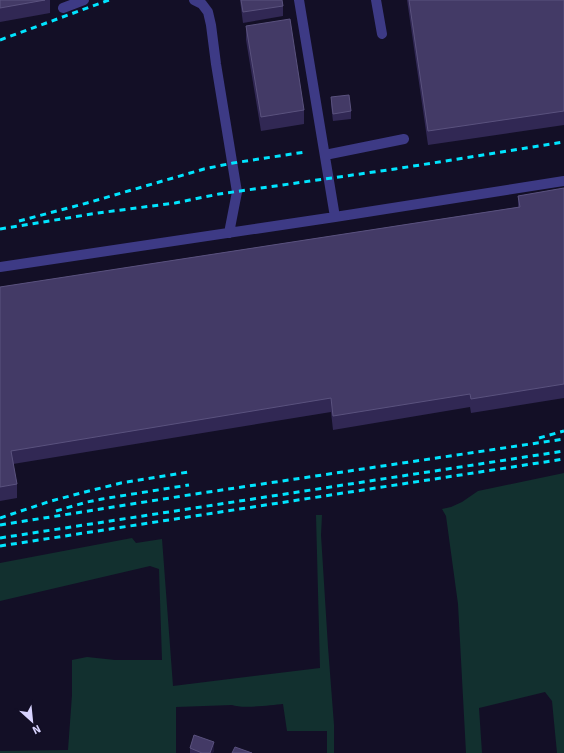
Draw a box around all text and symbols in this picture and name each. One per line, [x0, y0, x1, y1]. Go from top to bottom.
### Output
north arrow [12, 701, 52, 741]
text: N [30, 722, 43, 737]

